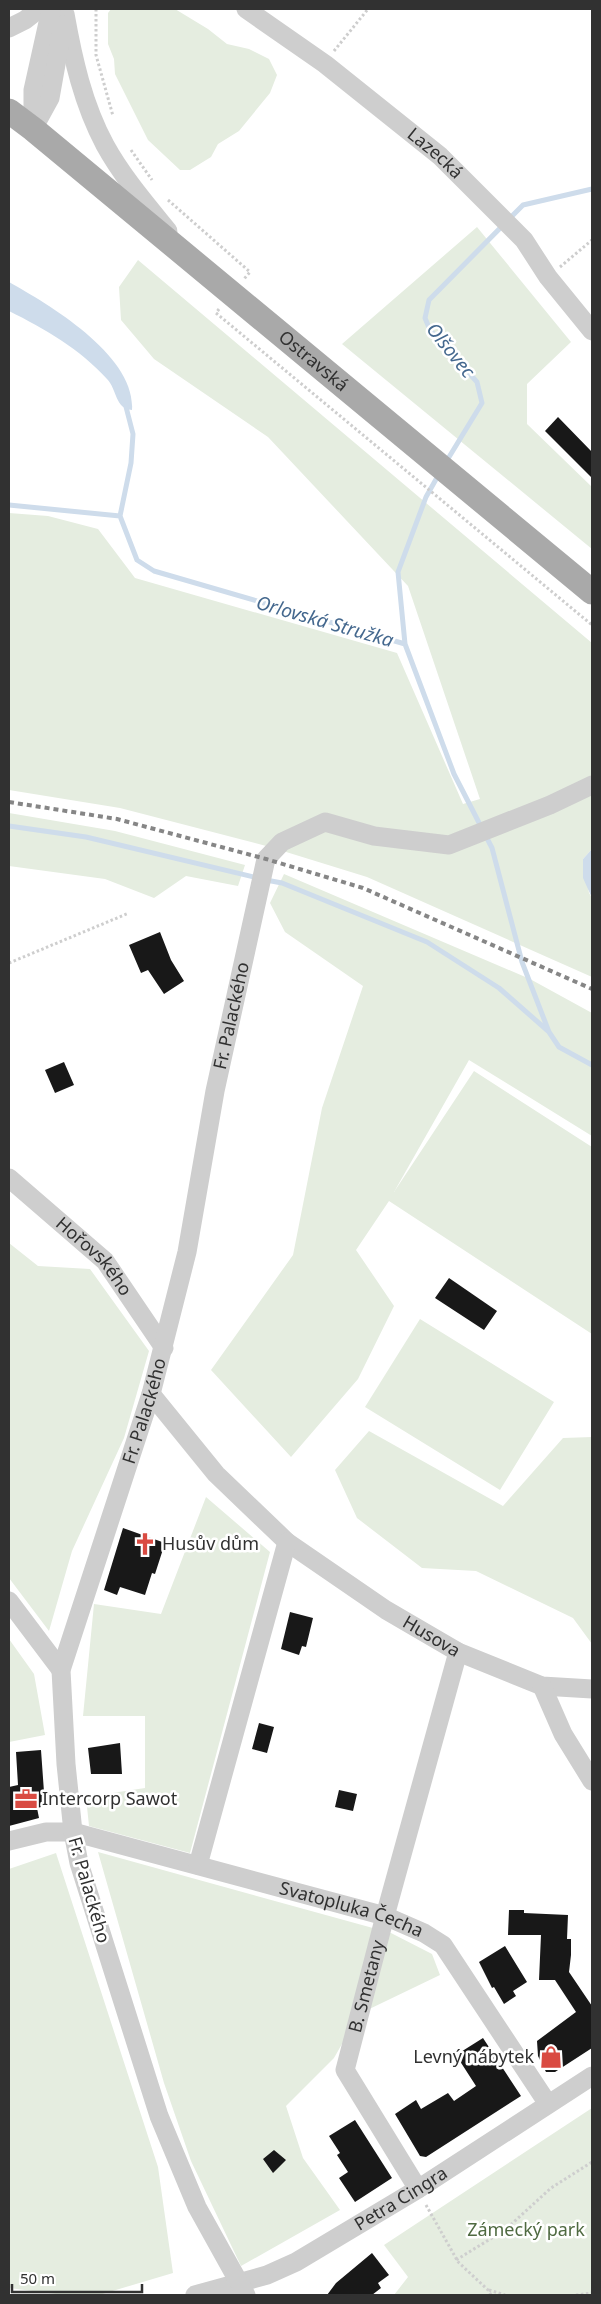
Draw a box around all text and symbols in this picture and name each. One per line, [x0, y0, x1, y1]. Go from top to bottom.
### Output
street label: Lazecká [403, 122, 469, 183]
water label: Olšovec [421, 317, 482, 383]
street label: Ostravská [274, 324, 354, 396]
water label: Orlovská Stružka [253, 589, 397, 653]
street label: Fr. Palackého [207, 959, 254, 1072]
street label: Hořovského [51, 1211, 138, 1300]
street label: Fr. Palackého [116, 1355, 171, 1467]
church icon: Husův dům [132, 1531, 158, 1557]
place label: Husův dům [162, 1531, 259, 1555]
street label: Husova [399, 1609, 465, 1662]
office icon: Intercorp Sawot [13, 1786, 39, 1812]
place label: Intercorp Sawot [42, 1786, 178, 1810]
street label: Fr. Palackého [63, 1834, 117, 1946]
street label: Svatopluka Čecha [277, 1875, 427, 1942]
street label: B. Smetany [342, 1936, 389, 2035]
place label: Levný nábytek [413, 2044, 534, 2068]
shop icon: Levný nábytek [538, 2044, 564, 2070]
street label: Petra Cingra [349, 2160, 451, 2235]
park label: Zámecký park [467, 2217, 585, 2241]
scale bar [12, 2262, 142, 2294]
text: 50 m [20, 2268, 55, 2288]

